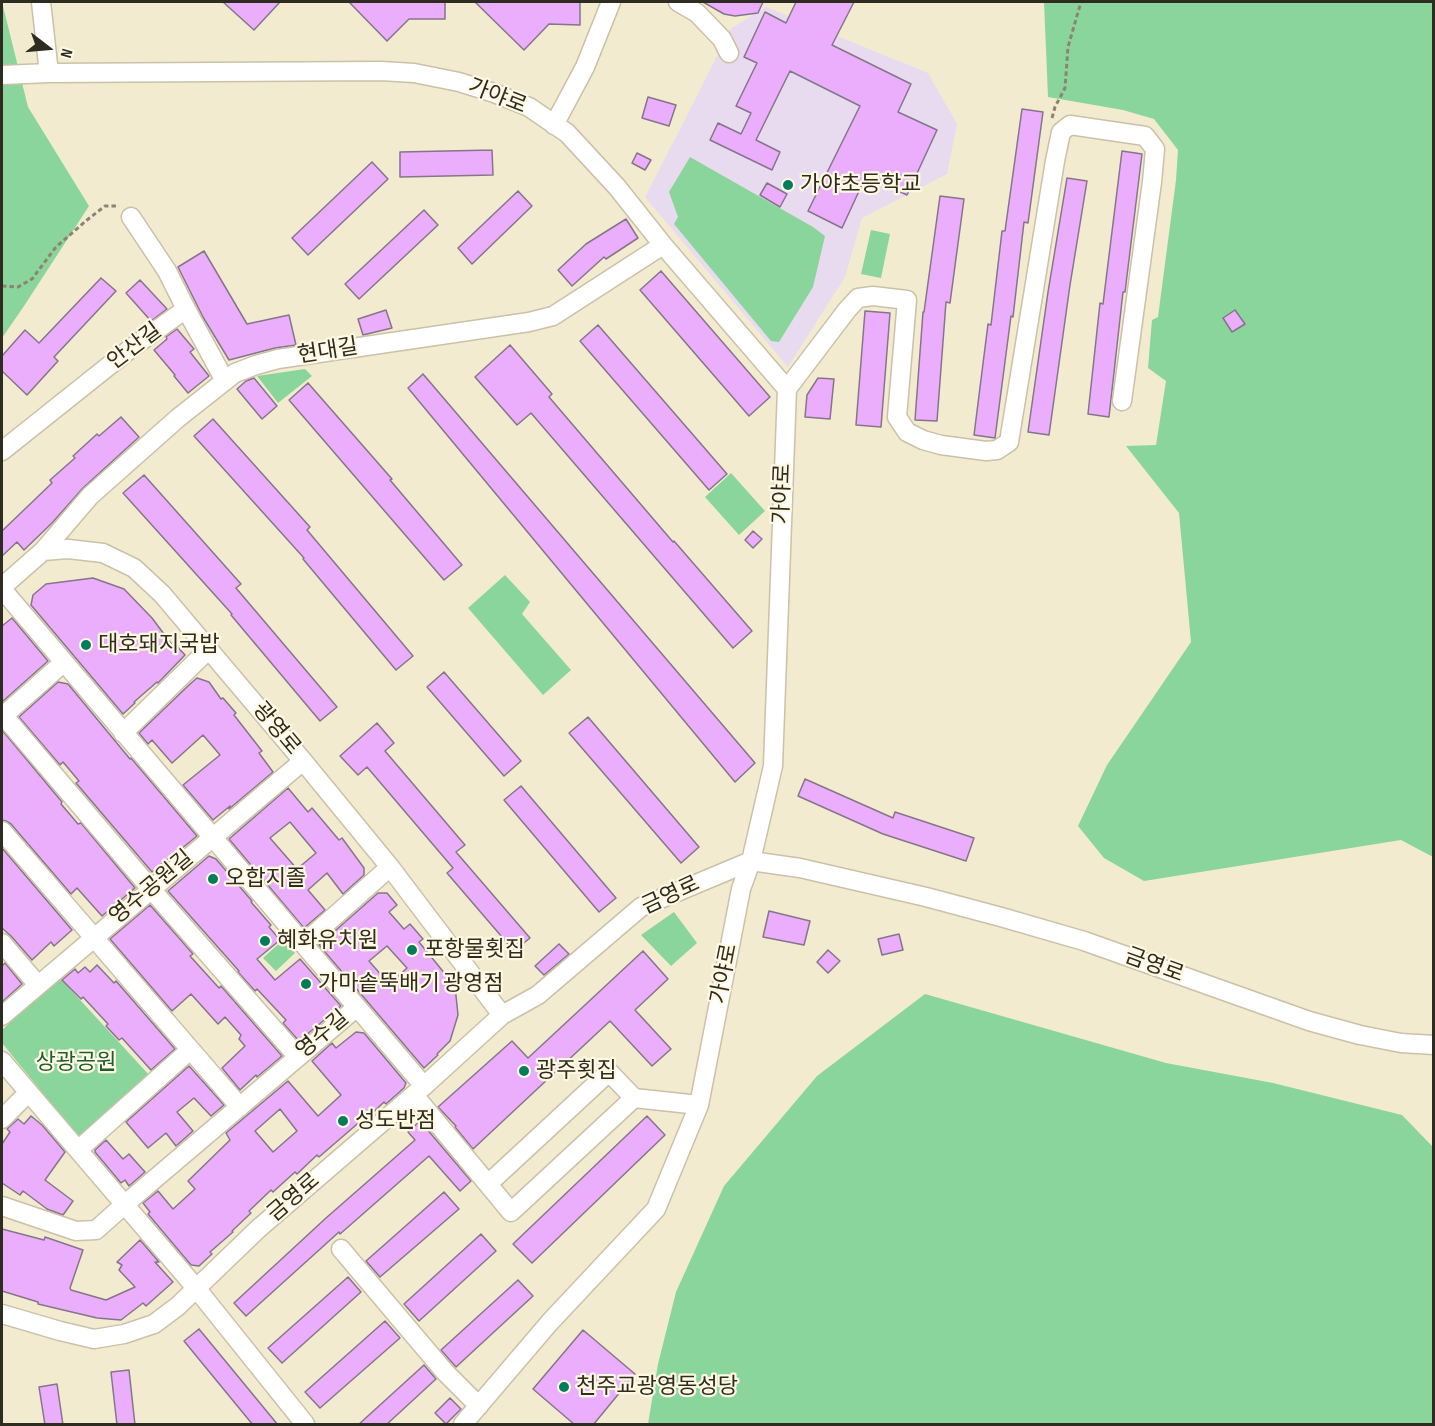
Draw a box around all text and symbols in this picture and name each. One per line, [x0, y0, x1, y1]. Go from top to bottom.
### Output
north arrow [18, 18, 78, 78]
text: N [55, 46, 76, 60]
street label: 가야로 [464, 74, 530, 120]
place label: 가야초등학교 [800, 172, 921, 198]
marker: 가야초등학교 [781, 178, 795, 192]
street label: 안산길 [103, 318, 167, 376]
street label: 현대길 [296, 334, 360, 370]
street label: 가야로 [769, 463, 797, 525]
place label: 대호돼지국밥 [98, 632, 219, 658]
marker: 대호돼지국밥 [79, 638, 93, 652]
street label: 광영로 [246, 697, 306, 761]
street label: 영수공원길 [105, 845, 199, 931]
place label: 오합지졸 [225, 866, 306, 892]
street label: 금영로 [638, 871, 704, 921]
marker: 오합지졸 [206, 872, 220, 886]
place label: 혜화유치원 [277, 928, 378, 954]
marker: 혜화유치원 [258, 934, 272, 948]
place label: 포항물횟집 [424, 937, 525, 963]
street label: 가야로 [706, 942, 744, 1006]
marker: 포항물횟집 [405, 943, 419, 957]
street label: 금영로 [1121, 943, 1187, 989]
place label: 가마솥뚝배기 광영점 [318, 971, 504, 997]
marker: 가마솥뚝배기 광영점 [299, 977, 313, 991]
street label: 영수길 [291, 1005, 355, 1065]
park label: 상광공원 [36, 1050, 116, 1076]
place label: 광주횟집 [536, 1058, 617, 1084]
marker: 광주횟집 [517, 1064, 531, 1078]
place label: 성도반점 [355, 1108, 436, 1134]
marker: 성도반점 [336, 1114, 350, 1128]
street label: 금영로 [262, 1168, 326, 1228]
place label: 천주교광영동성당 [576, 1374, 738, 1400]
marker: 천주교광영동성당 [557, 1380, 571, 1394]

